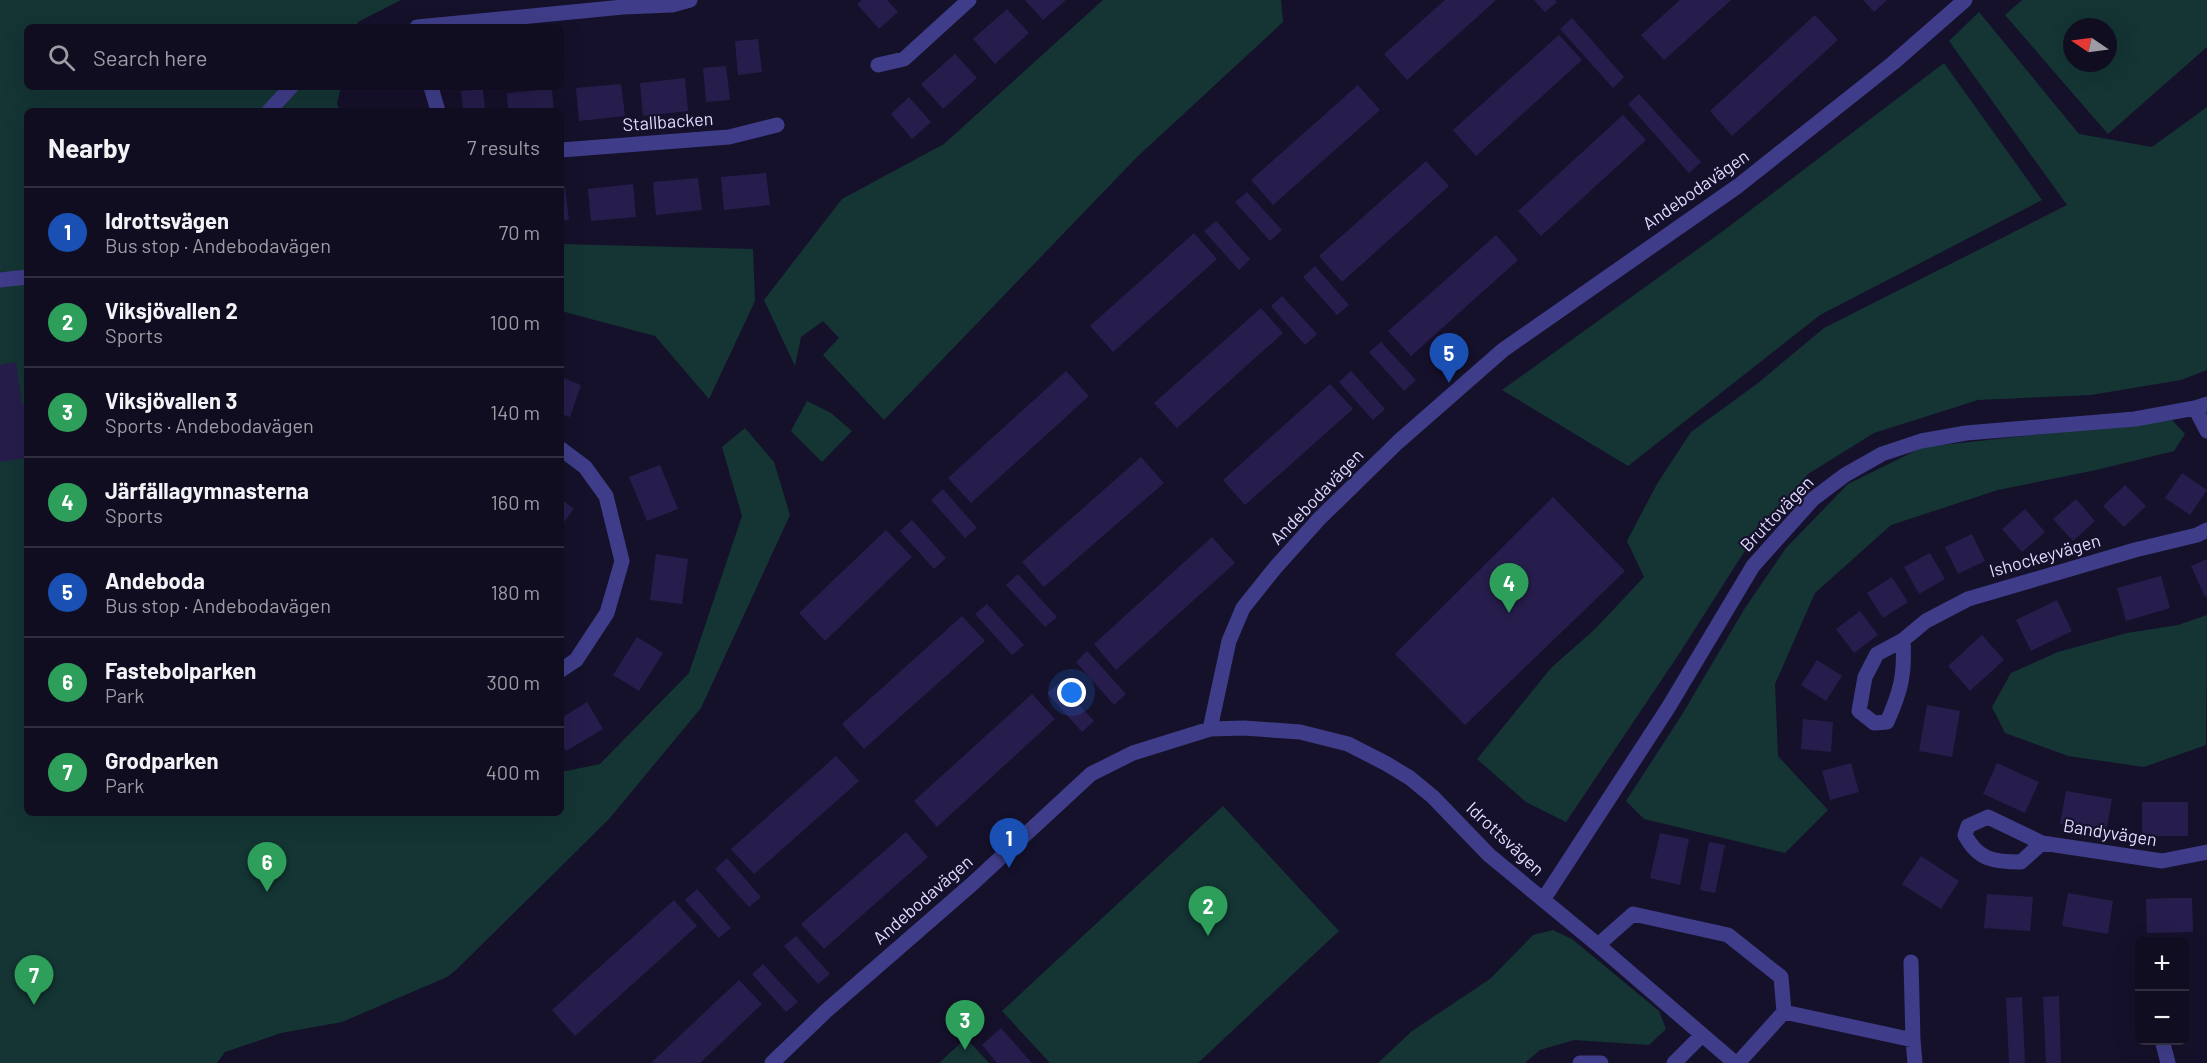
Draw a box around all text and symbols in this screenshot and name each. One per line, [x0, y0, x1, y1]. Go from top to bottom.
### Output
north arrow [2063, 18, 2117, 72]
search box [24, 24, 564, 90]
icon: search [45, 41, 78, 74]
text: Search here [93, 44, 207, 70]
street label: Stallbacken [622, 107, 714, 135]
text: Nearby [48, 132, 130, 163]
text: 7 results [467, 135, 540, 159]
street label: Andebodavägen [1638, 144, 1753, 234]
text: Idrottsvägen [105, 207, 229, 233]
text: 1 [64, 220, 71, 244]
text: 70 m [499, 220, 540, 244]
text: Bus stop · Andebodavägen [105, 233, 331, 257]
text: Viksjövallen 2 [105, 297, 238, 323]
text: 2 [62, 310, 73, 334]
text: 100 m [490, 310, 540, 334]
text: Sports [105, 323, 163, 347]
pin: 5 [1430, 334, 1468, 383]
text: Viksjövallen 3 [105, 387, 237, 413]
text: 3 [62, 400, 73, 424]
text: 140 m [490, 400, 540, 424]
text: Sports · Andebodavägen [105, 413, 314, 437]
street label: Andebodavägen [1265, 444, 1368, 549]
street label: Bruttovägen [1735, 471, 1818, 556]
text: Järfällagymnasterna [105, 477, 309, 503]
text: 4 [61, 490, 74, 514]
text: 160 m [491, 490, 540, 514]
text: Sports [105, 503, 163, 527]
street label: Ishockeyvägen [1986, 529, 2103, 581]
pin: 4 [1490, 564, 1528, 613]
text: Andeboda [105, 567, 205, 593]
text: 5 [62, 580, 73, 604]
text: 180 m [491, 580, 540, 604]
text: Bus stop · Andebodavägen [105, 593, 331, 617]
text: Fastebolparken [105, 657, 256, 683]
text: 6 [62, 670, 73, 694]
text: 300 m [487, 670, 540, 694]
your location [1057, 678, 1086, 707]
text: Park [105, 683, 144, 707]
text: Grodparken [105, 747, 219, 773]
text: 7 [63, 760, 72, 784]
text: 400 m [486, 760, 540, 784]
text: Park [105, 773, 144, 797]
street label: Idrottsvägen [1462, 797, 1549, 880]
street label: Bandyvägen [2062, 814, 2159, 850]
pin: 1 [990, 818, 1028, 868]
pin: 6 [248, 842, 286, 892]
street label: Andebodavägen [868, 850, 977, 948]
pin: 2 [1188, 886, 1228, 936]
map controls [2135, 937, 2189, 1045]
button: + [2135, 937, 2189, 991]
pin: 7 [15, 956, 54, 1005]
button: − [2135, 991, 2189, 1045]
pin: 3 [946, 1000, 984, 1050]

